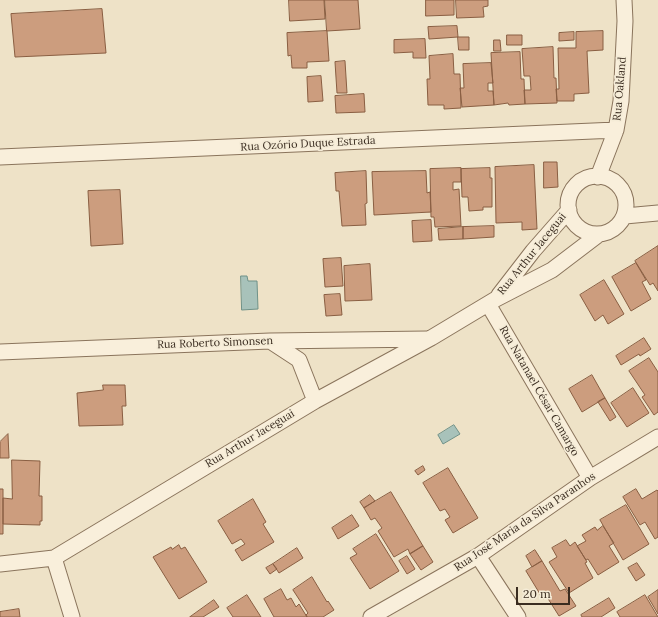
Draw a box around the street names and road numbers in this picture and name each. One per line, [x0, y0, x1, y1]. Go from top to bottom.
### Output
street label: Rua Oakland [611, 56, 629, 122]
street label: Rua Ozório Duque Estrada [240, 134, 376, 154]
street label: Rua Arthur Jaceguai [495, 210, 569, 298]
street label: Rua Natanael César Camargo [496, 324, 582, 458]
street label: Rua Roberto Simonsen [157, 334, 273, 352]
street label: Rua Arthur Jaceguai [203, 407, 297, 471]
street label: Rua José Maria da Silva Paranhos [452, 470, 598, 574]

